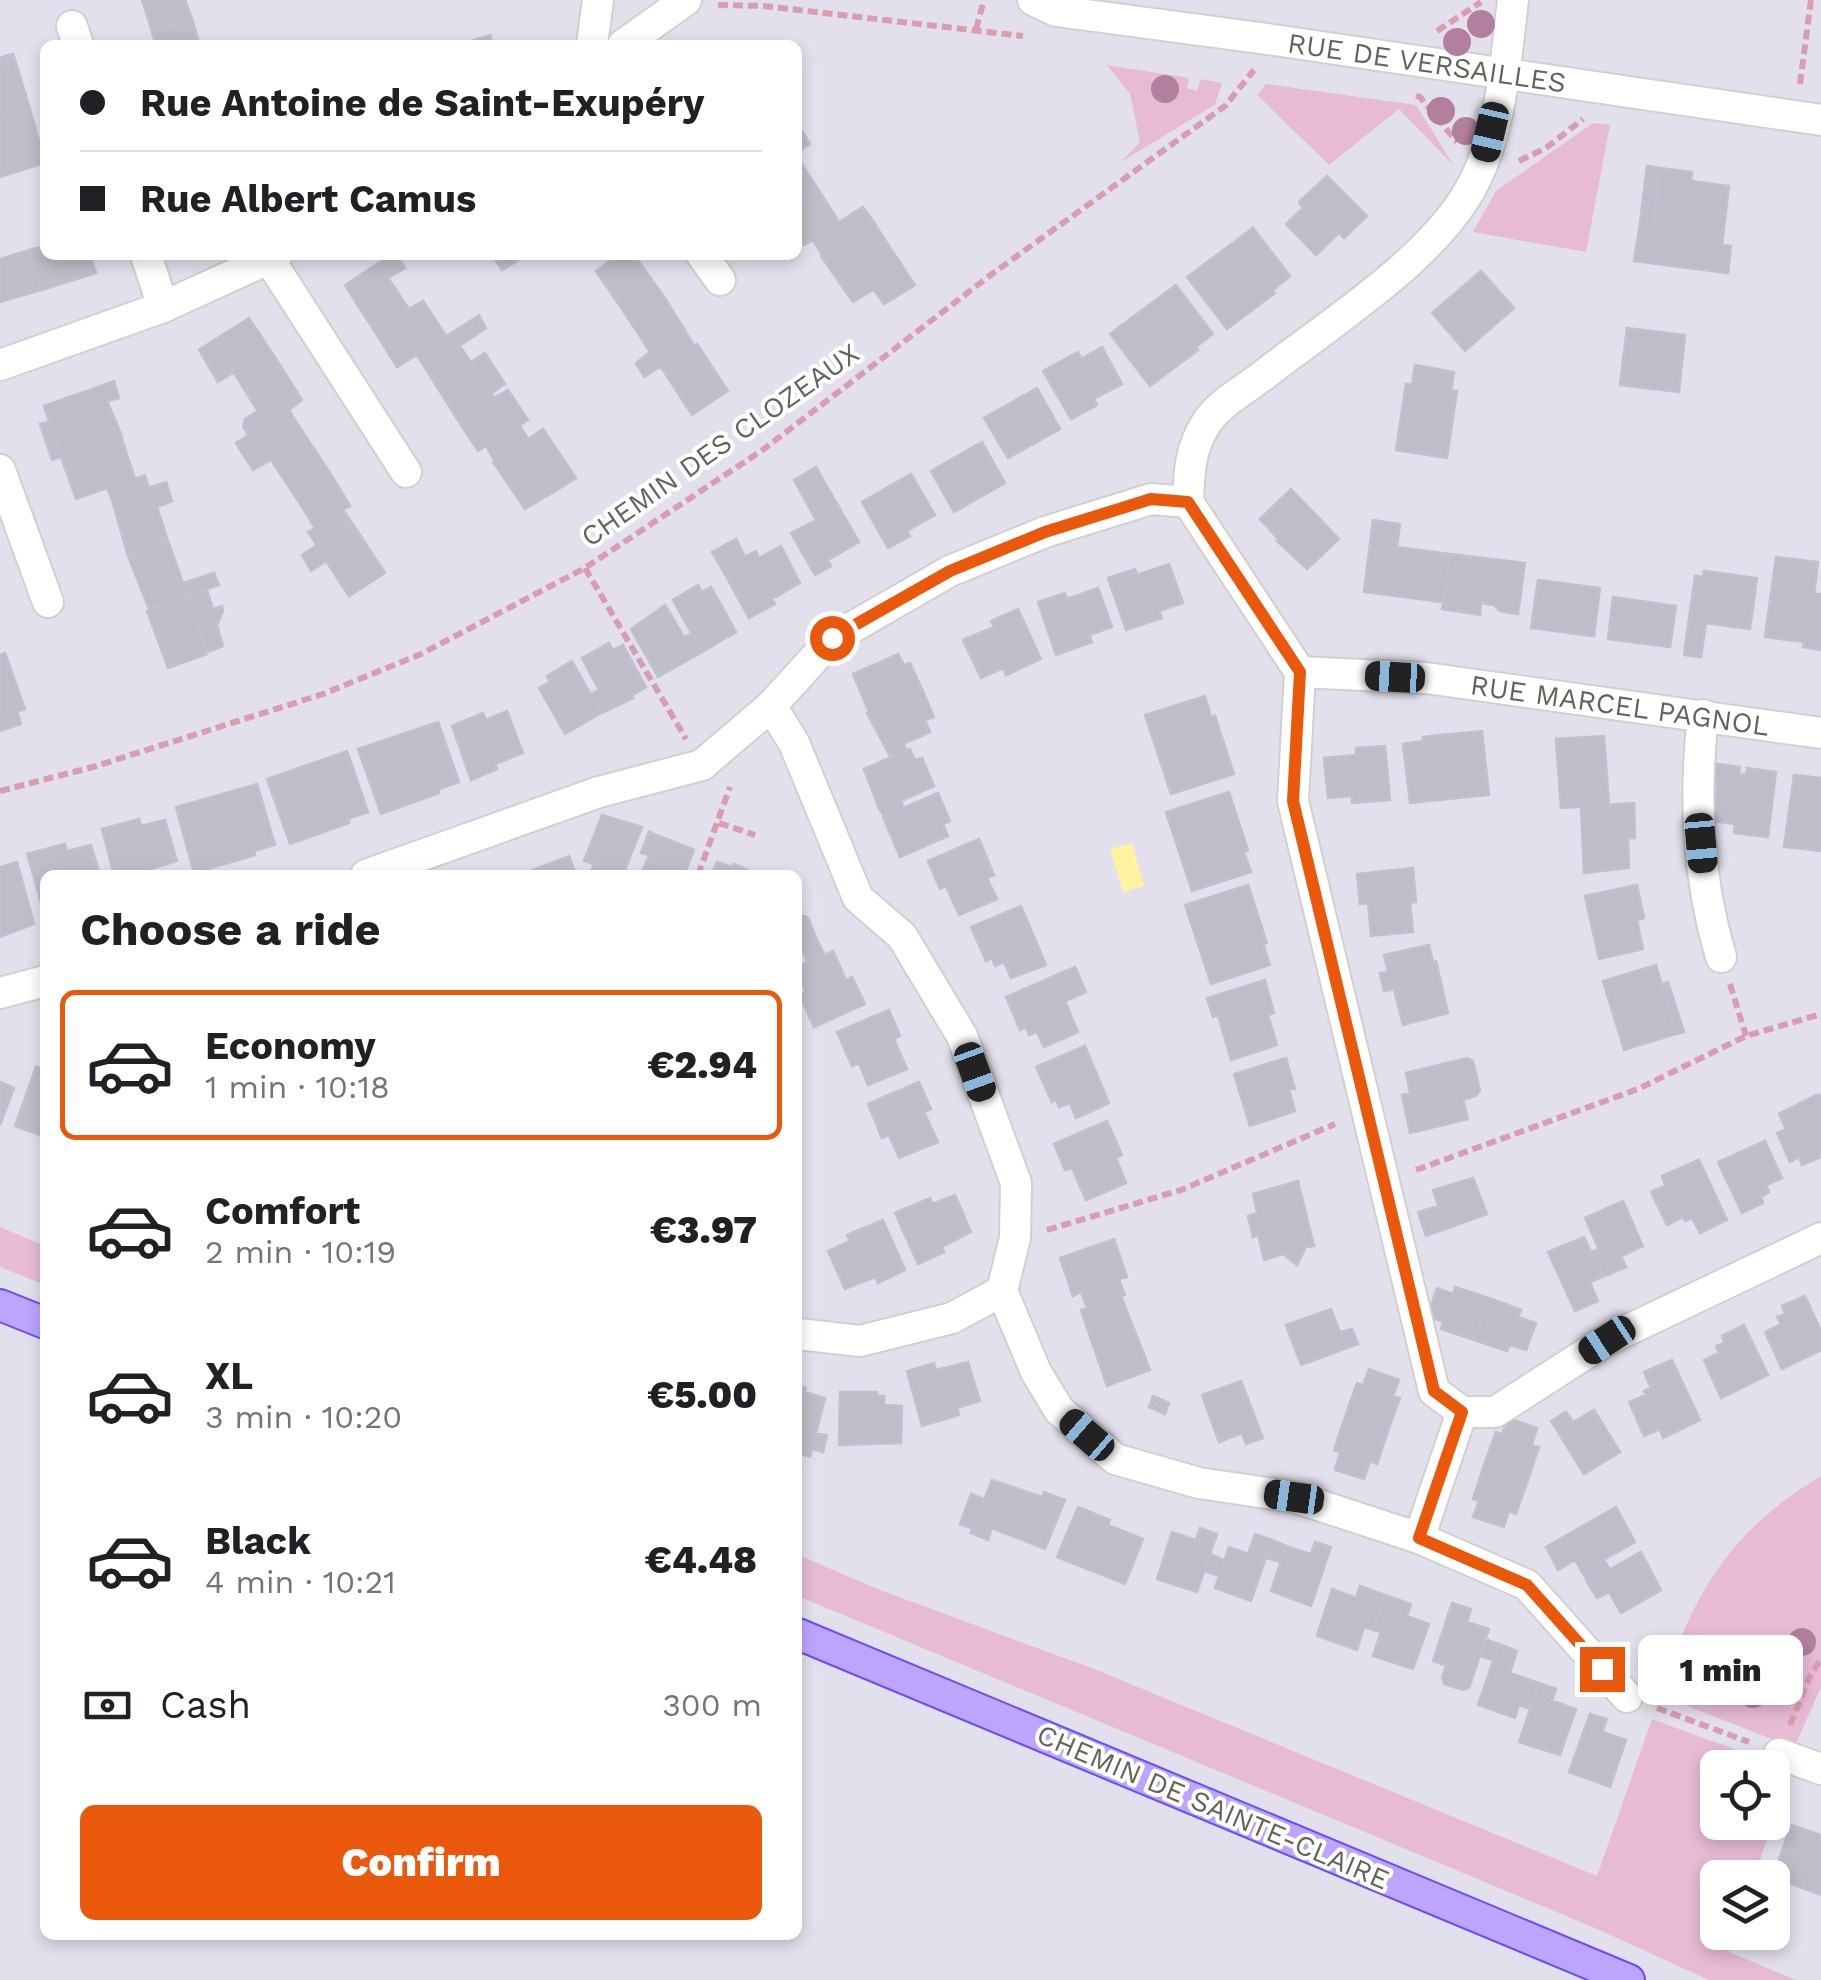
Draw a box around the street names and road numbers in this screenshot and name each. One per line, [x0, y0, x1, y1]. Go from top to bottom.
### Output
street label: RUE DE VERSAILLES [1286, 26, 1568, 99]
street label: CHEMIN DES CLOZEAUX [575, 336, 865, 554]
street label: RUE MARCEL PAGNOL [1468, 668, 1772, 742]
street label: CHEMIN DE SAINTE-CLAIRE [1032, 1718, 1394, 1896]

